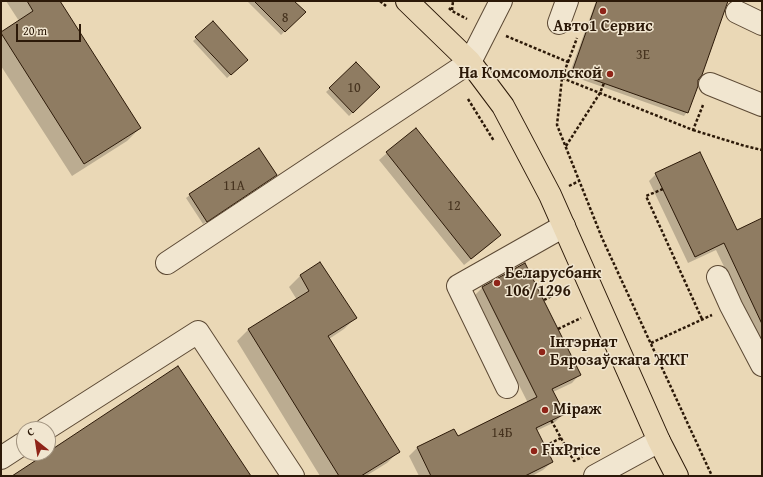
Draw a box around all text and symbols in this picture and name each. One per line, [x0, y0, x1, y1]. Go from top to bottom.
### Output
marker: Авто1 Сервис [598, 6, 608, 16]
house number: 8 [282, 10, 288, 26]
scale bar [18, 16, 83, 42]
place label: Авто1 Сервис [553, 17, 653, 37]
text: 20 m [23, 22, 47, 39]
house number: 3Е [636, 47, 650, 63]
place label: На Комсомольской [459, 64, 602, 84]
marker: На Комсомольской [605, 69, 615, 79]
house number: 10 [347, 80, 361, 96]
house number: 11А [223, 178, 245, 194]
house number: 12 [447, 198, 461, 214]
place label: Беларусбанк 106/1296 [505, 264, 601, 302]
marker: Беларусбанк 106/1296 [492, 278, 502, 288]
place label: Інтэрнат Бярозаўскага ЖКГ [550, 333, 688, 371]
marker: Інтэрнат Бярозаўскага ЖКГ [537, 347, 547, 357]
place label: Міраж [553, 400, 601, 420]
marker: Міраж [540, 405, 550, 415]
north arrow [16, 421, 56, 461]
text: С [24, 423, 37, 440]
house number: 14Б [491, 425, 513, 441]
place label: FixPrice [542, 441, 601, 461]
marker: FixPrice [529, 446, 539, 456]

